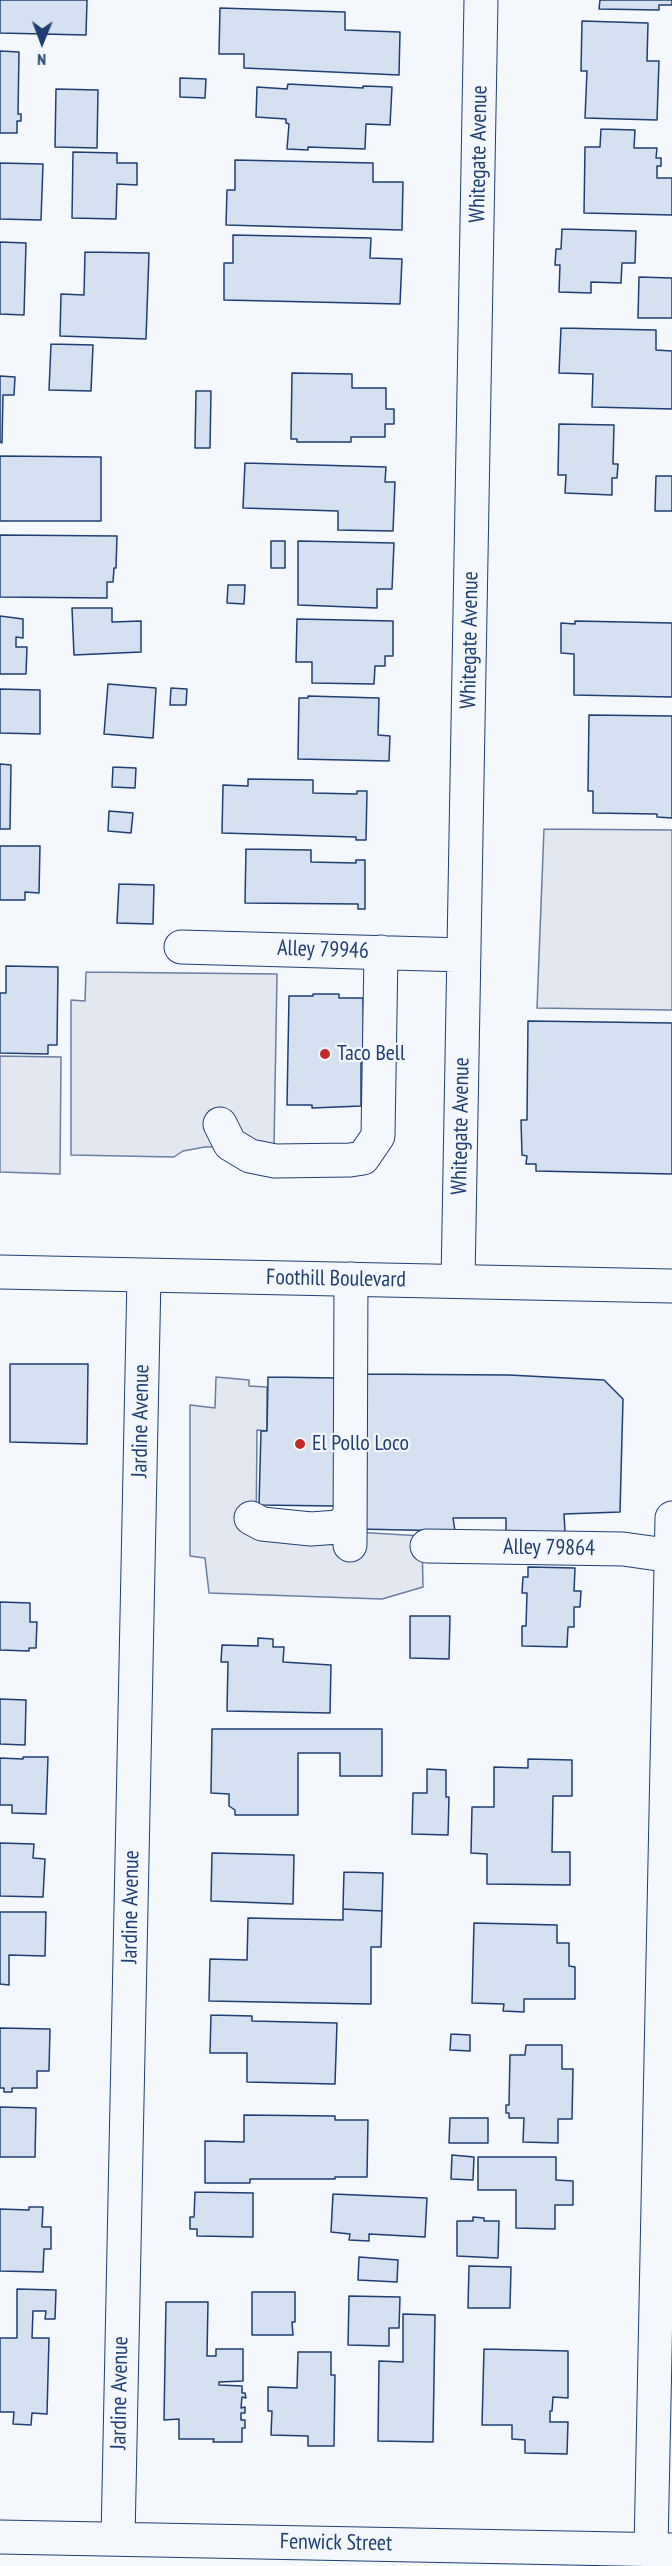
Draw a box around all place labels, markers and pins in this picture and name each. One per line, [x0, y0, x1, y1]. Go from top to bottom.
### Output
place label: Taco Bell [337, 1041, 405, 1067]
marker: Taco Bell [318, 1047, 332, 1061]
place label: El Pollo Loco [312, 1431, 409, 1457]
marker: El Pollo Loco [293, 1437, 307, 1451]

